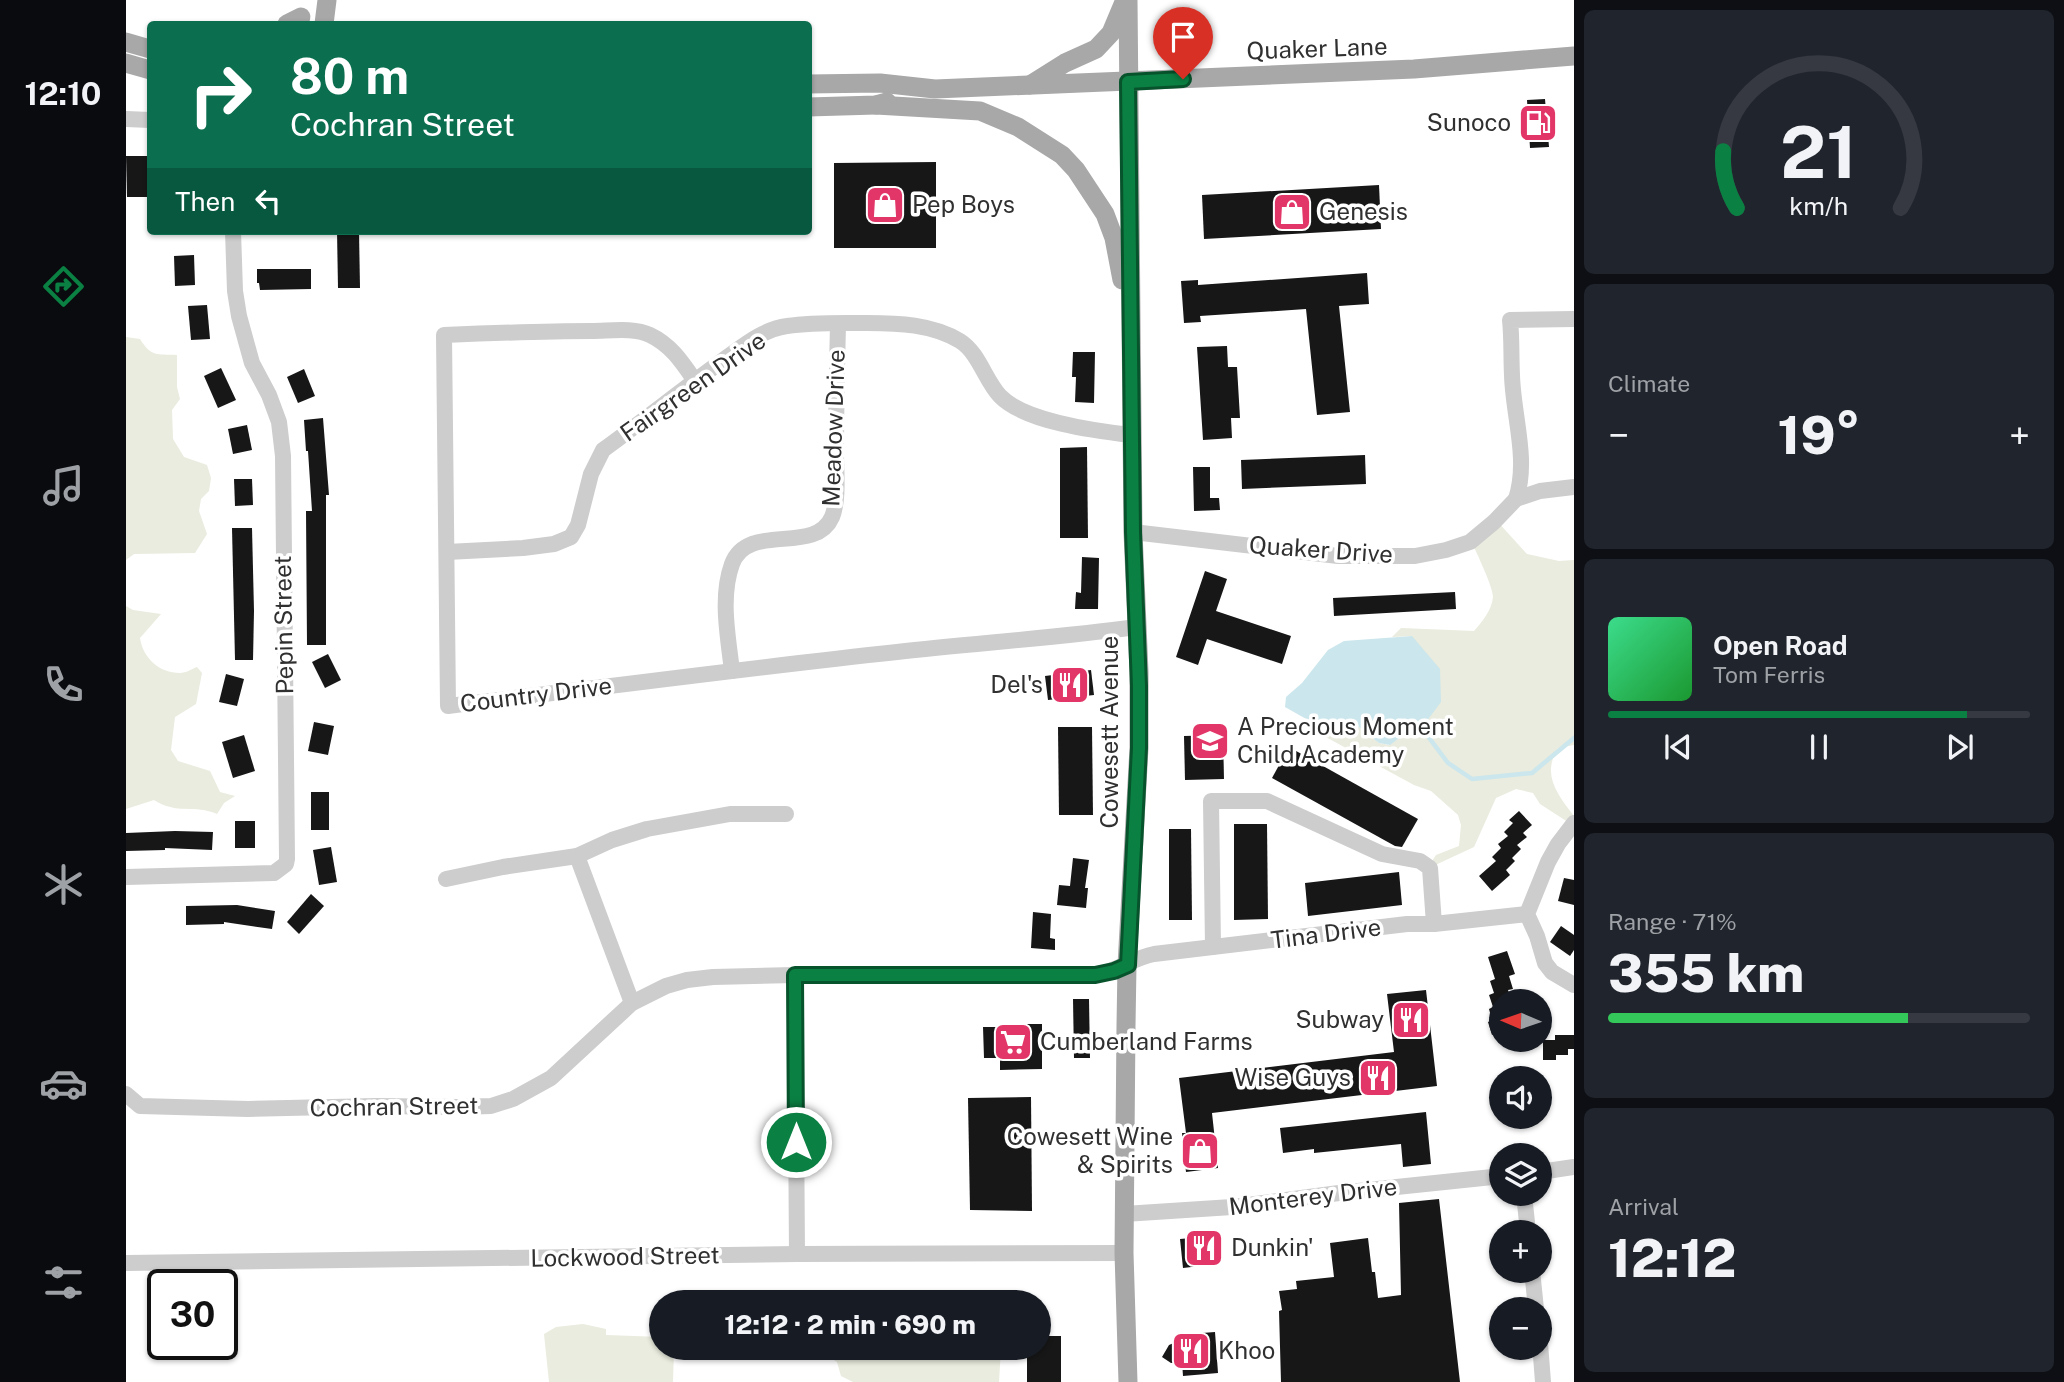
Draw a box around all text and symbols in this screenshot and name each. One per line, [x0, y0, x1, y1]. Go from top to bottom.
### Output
pin [1153, 7, 1213, 79]
icon: arrive [1164, 18, 1202, 56]
street label: Quaker Lane [1246, 32, 1388, 64]
text: 80 m [290, 47, 409, 105]
icon: right [175, 49, 266, 140]
text: 12:10 [25, 75, 101, 112]
fuel station icon: Sunoco [1517, 102, 1559, 144]
text: Cochran Street [290, 106, 515, 143]
place label: Sunoco [1427, 108, 1511, 136]
text: 21 [1780, 110, 1858, 195]
icon: left [249, 182, 287, 220]
shop icon: Pep Boys [864, 184, 906, 226]
text: Then [175, 186, 235, 217]
place label: Pep Boys [912, 190, 1015, 218]
shop icon: Genesis [1271, 191, 1313, 233]
text: km/h [1790, 191, 1848, 221]
place label: Genesis [1319, 197, 1408, 225]
icon: directions [39, 262, 88, 311]
street label: Fairgreen Drive [614, 326, 770, 447]
street label: Meadow Drive [816, 349, 850, 507]
text: Climate [1608, 370, 1690, 397]
text: 19° [1778, 405, 1860, 466]
text: − [1608, 413, 1629, 458]
text: + [2009, 413, 2030, 458]
icon: music [39, 461, 88, 510]
street label: Quaker Drive [1248, 530, 1394, 568]
street label: Pepin Street [268, 555, 298, 695]
text: Open Road [1713, 630, 1848, 661]
street label: Cowesett Avenue [1095, 636, 1123, 828]
icon: phone [39, 660, 88, 709]
text: Tom Ferris [1713, 661, 1825, 688]
restaurant icon: Del's [1049, 664, 1091, 706]
place label: Del's [990, 670, 1043, 698]
street label: Country Drive [458, 671, 613, 717]
place label: A Precious Moment Child Academy [1237, 712, 1454, 768]
school or university icon: A Precious Moment Child Academy [1189, 720, 1231, 762]
icon: previous [1659, 728, 1697, 766]
icon: pause [1800, 728, 1838, 766]
icon: next [1941, 728, 1979, 766]
icon: climate [39, 860, 88, 909]
text: Range · 71% [1608, 908, 1737, 935]
street label: Tina Drive [1269, 912, 1383, 954]
text: 355 km [1608, 943, 1804, 1004]
north arrow [1489, 989, 1552, 1052]
map controls [1489, 989, 1552, 1360]
restaurant icon: Subway [1390, 999, 1432, 1041]
place label: Subway [1296, 1005, 1384, 1033]
supermarket icon: Cumberland Farms [992, 1021, 1034, 1063]
place label: Cumberland Farms [1040, 1027, 1253, 1055]
restaurant icon: Wise Guys [1357, 1057, 1399, 1099]
icon: car [39, 1059, 88, 1108]
place label: Wise Guys [1234, 1063, 1351, 1091]
button: sound [1489, 1066, 1552, 1129]
street label: Cochran Street [309, 1091, 479, 1121]
position arrow [759, 1105, 833, 1179]
place label: Cowesett Wine & Spirits [1007, 1122, 1173, 1178]
shop icon: Cowesett Wine & Spirits [1179, 1130, 1221, 1172]
button: layers [1489, 1143, 1552, 1206]
street label: Monterey Drive [1227, 1172, 1399, 1220]
text: Arrival [1608, 1193, 1679, 1220]
button: + [1489, 1220, 1552, 1283]
restaurant icon: Dunkin' [1183, 1227, 1225, 1269]
text: 12:12 [1608, 1228, 1737, 1289]
place label: Dunkin' [1231, 1233, 1314, 1261]
street label: Lockwood Street [530, 1240, 720, 1272]
icon: filters [39, 1258, 88, 1307]
speed limit sign: 30 [147, 1269, 238, 1360]
button: − [1489, 1297, 1552, 1360]
text: 12:12 · 2 min · 690 m [724, 1309, 976, 1340]
restaurant icon: Khoo [1170, 1330, 1212, 1372]
place label: Khoo [1218, 1336, 1275, 1364]

